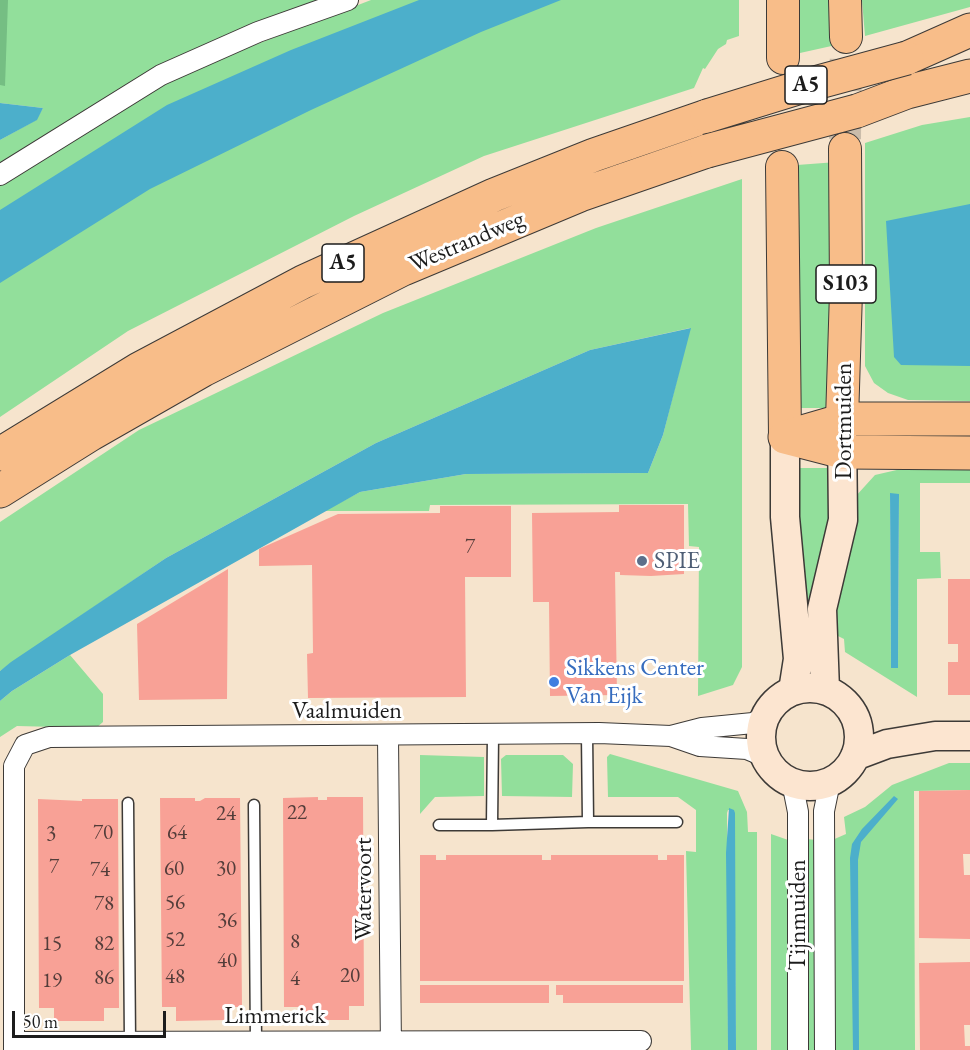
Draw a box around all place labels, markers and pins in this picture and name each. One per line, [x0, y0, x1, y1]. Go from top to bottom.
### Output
place label: SPIE [654, 547, 700, 575]
marker: SPIE [635, 554, 649, 568]
place label: Sikkens Center Van Eijk [566, 654, 704, 710]
marker: Sikkens Center Van Eijk [547, 675, 561, 689]

